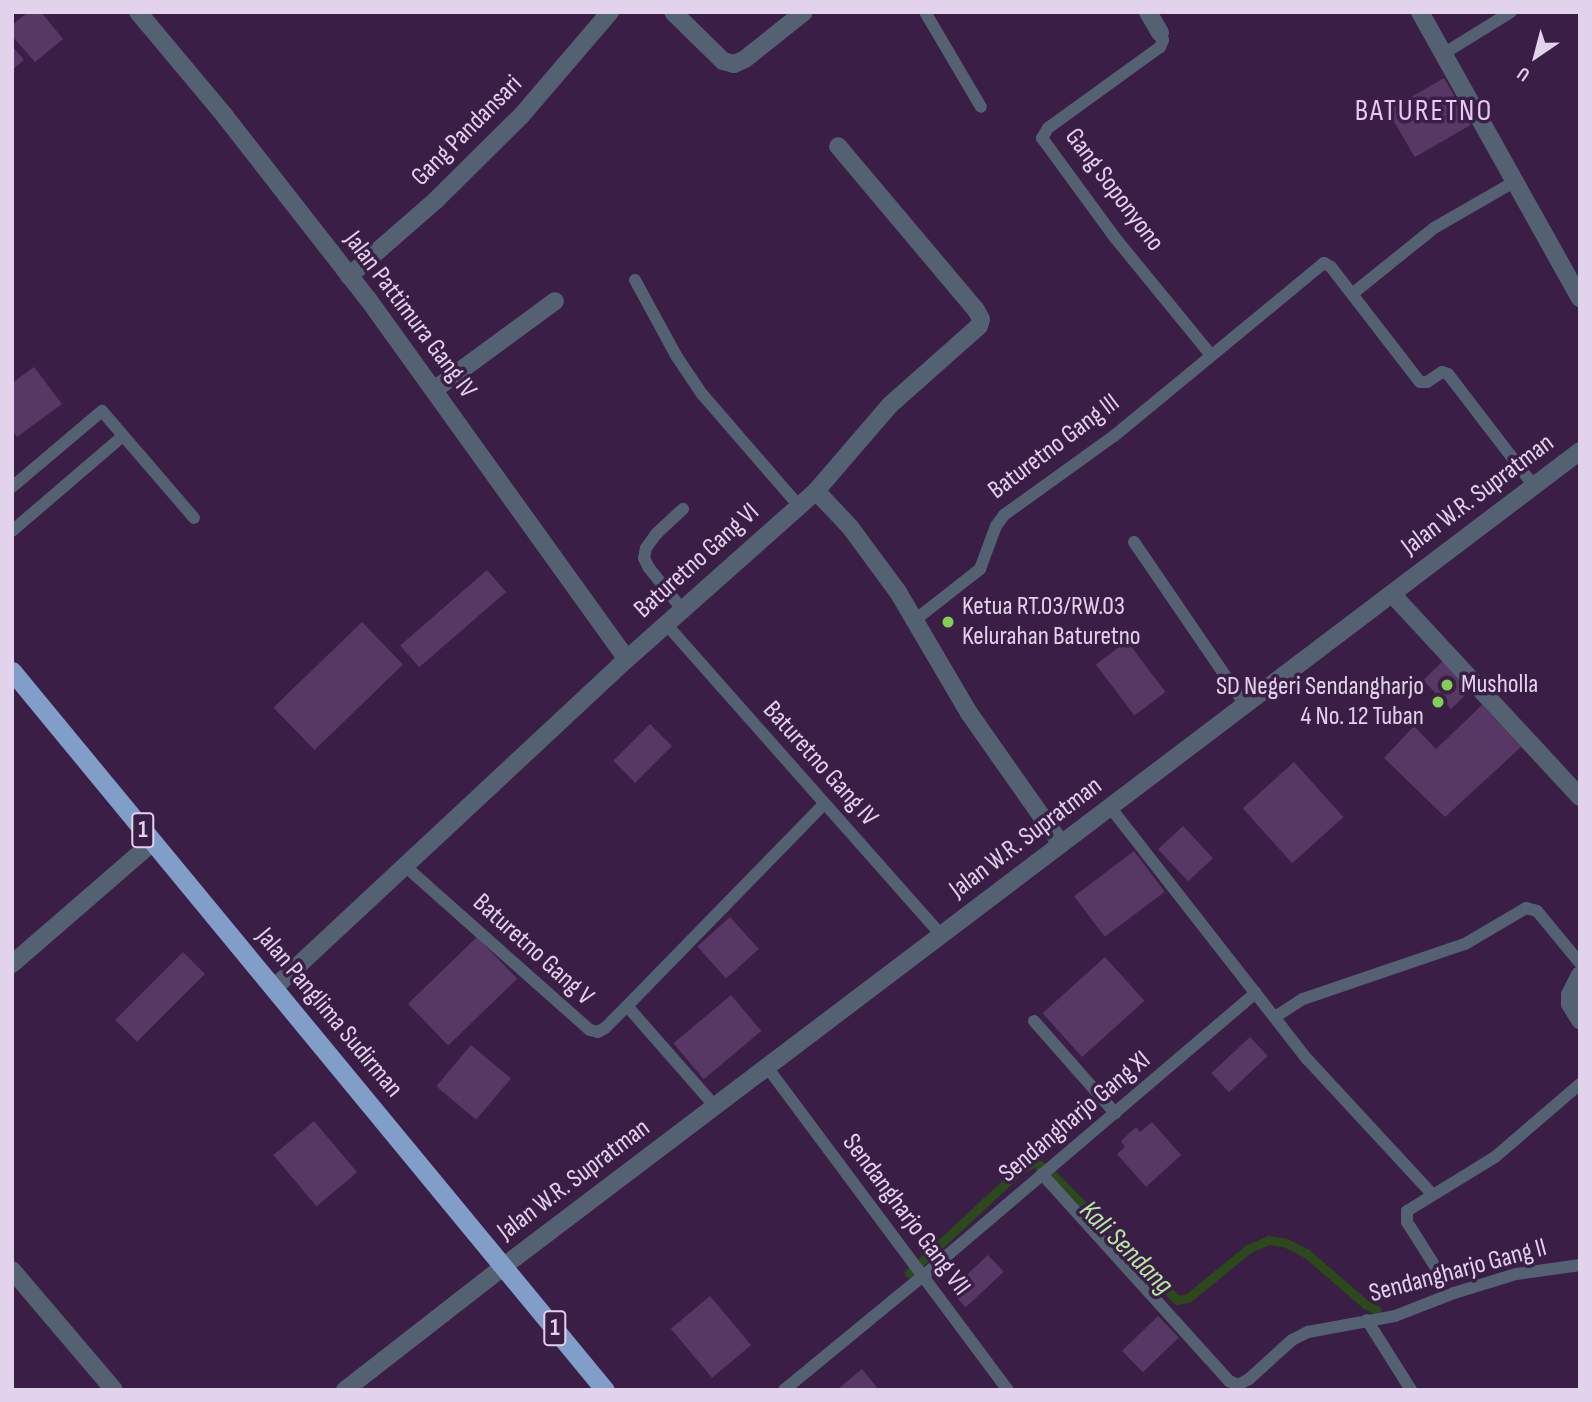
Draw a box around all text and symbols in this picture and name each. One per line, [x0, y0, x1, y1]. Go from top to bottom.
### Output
north arrow [1501, 21, 1571, 91]
text: U [1513, 61, 1534, 86]
street label: Gang Pandansari [405, 69, 529, 193]
district label: BATURETNO [1356, 93, 1492, 129]
street label: Gang Soponyono [1058, 122, 1170, 258]
street label: Jalan Pattimura Gang IV [337, 225, 483, 405]
street label: Baturetno Gang III [982, 388, 1126, 506]
street label: Jalan W.R. Supratman [1396, 428, 1560, 562]
street label: Baturetno Gang VI [628, 497, 766, 625]
place label: Ketua RT.03/RW.03 Kelurahan Baturetno [962, 591, 1141, 652]
marker: Ketua RT.03/RW.03 Kelurahan Baturetno [940, 614, 956, 630]
place label: Musholla [1461, 669, 1538, 701]
place label: SD Negeri Sendangharjo 4 No. 12 Tuban [1216, 671, 1424, 732]
marker: Musholla [1439, 677, 1455, 693]
marker: SD Negeri Sendangharjo 4 No. 12 Tuban [1430, 694, 1446, 710]
street label: Baturetno Gang IV [756, 695, 884, 833]
street label: Jalan W.R. Supratman [944, 771, 1108, 905]
road number: 1 [131, 810, 155, 850]
street label: Baturetno Gang V [466, 888, 600, 1012]
street label: Jalan Panglima Sudirman [249, 922, 409, 1104]
street label: Sendangharjo Gang XI [993, 1045, 1157, 1189]
street label: Jalan W.R. Supratman [492, 1113, 656, 1247]
street label: Sendangharjo Gang VII [835, 1128, 977, 1302]
water label: Kali Sendang [1072, 1194, 1180, 1302]
street label: Sendangharjo Gang II [1366, 1232, 1550, 1310]
road number: 1 [543, 1308, 567, 1348]

